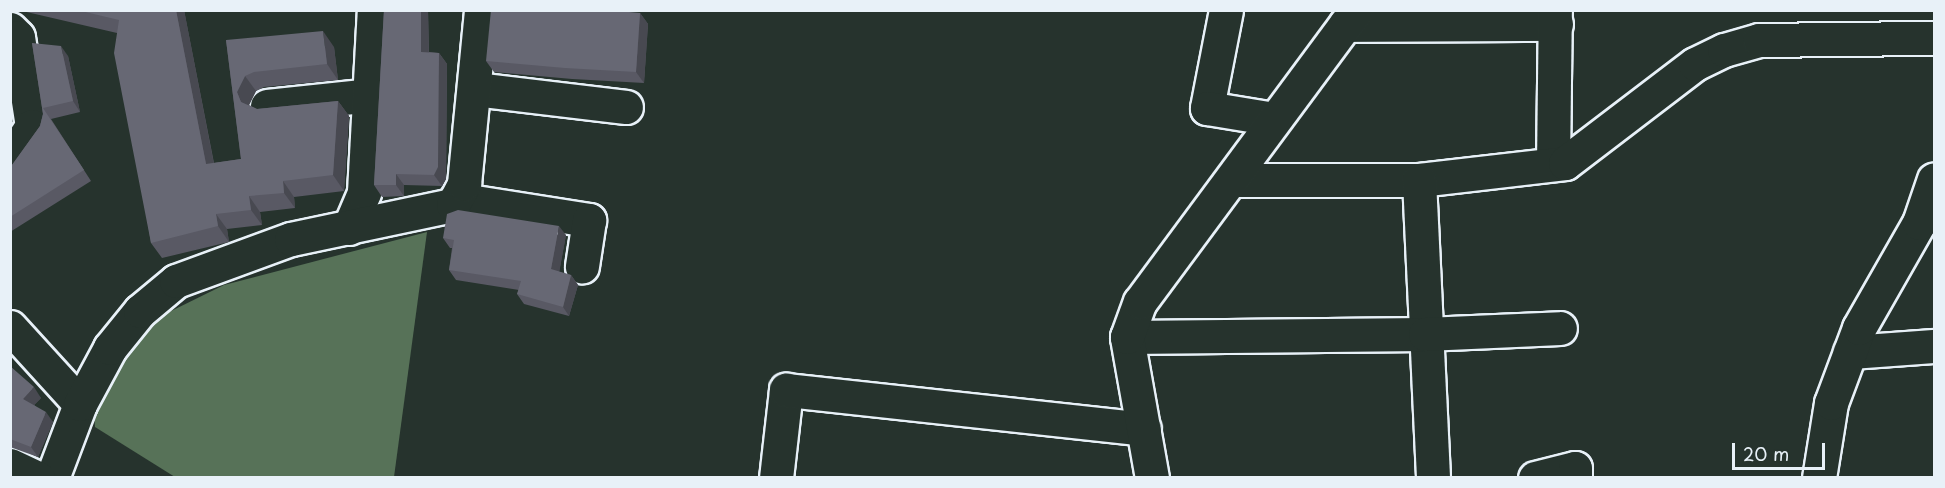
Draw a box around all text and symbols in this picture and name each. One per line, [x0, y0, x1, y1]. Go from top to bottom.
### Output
scale bar [1735, 431, 1828, 469]
text: 20 m [1743, 440, 1789, 467]

